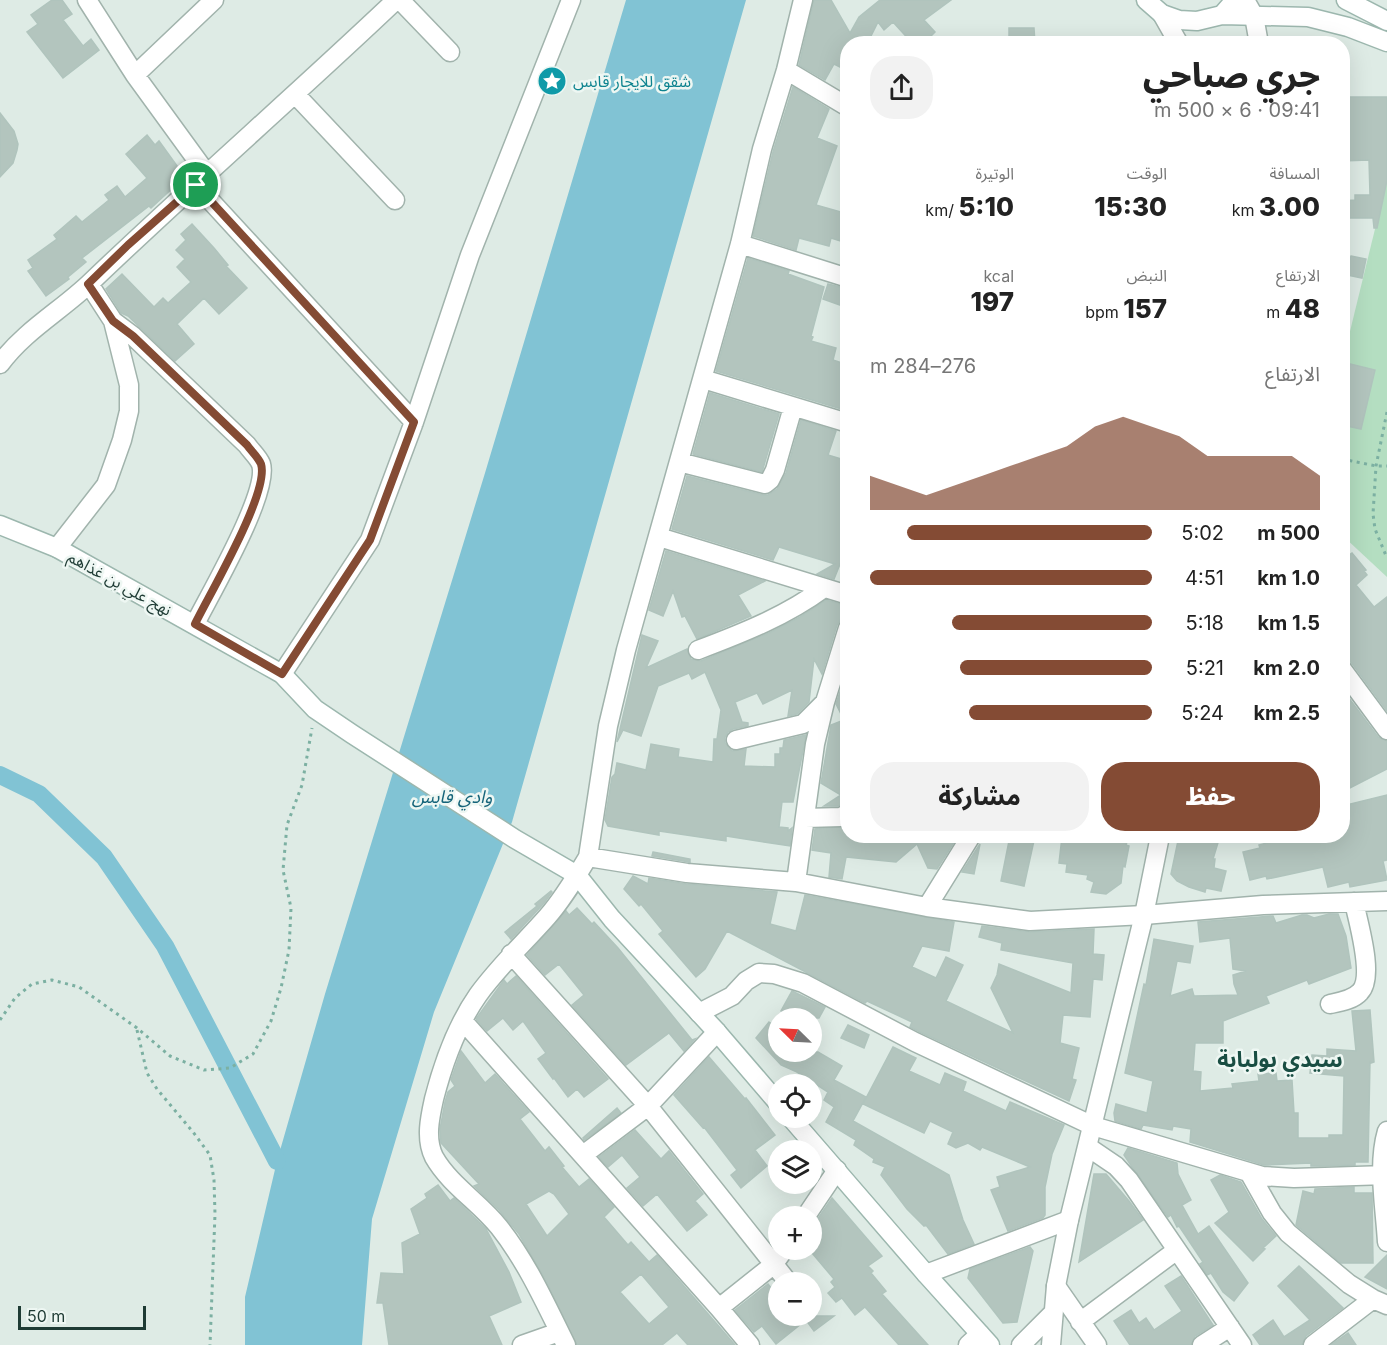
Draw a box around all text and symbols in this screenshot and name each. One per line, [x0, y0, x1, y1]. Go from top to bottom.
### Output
text: جري صباحي [1143, 55, 1320, 95]
button: share [870, 56, 933, 119]
place icon: شقق للايجار قابس [536, 65, 568, 97]
place label: شقق للايجار قابس [573, 71, 691, 92]
text: 09:41 · 6 × 500 m [1154, 98, 1320, 122]
pin [170, 159, 221, 210]
text: الوتيرة [976, 163, 1014, 183]
text: الوقت [1127, 163, 1167, 183]
text: المسافة [1270, 163, 1320, 183]
icon: arrive [179, 168, 212, 201]
text: 5:10 [958, 191, 1014, 222]
text: 15:30 [1094, 191, 1167, 222]
text: 3.00 [1259, 191, 1320, 222]
text: /km [925, 200, 958, 220]
text: km [1232, 200, 1259, 220]
text: النبض [1126, 265, 1167, 285]
text: الارتفاع [1276, 265, 1320, 285]
text: kcal [983, 266, 1014, 286]
text: 197 [971, 286, 1014, 317]
text: 157 [1123, 293, 1167, 324]
text: 48 [1285, 293, 1320, 324]
text: bpm [1085, 302, 1123, 322]
text: m [1266, 302, 1285, 322]
text: 276–284 m [870, 354, 976, 378]
text: الارتفاع [1265, 362, 1320, 386]
text: 5:02 [1181, 521, 1224, 545]
text: 500 m [1257, 521, 1320, 545]
street label: نهج علي بن غذاهم [63, 546, 175, 622]
text: 4:51 [1185, 566, 1224, 590]
text: 1.0 km [1257, 566, 1320, 590]
text: 5:18 [1186, 611, 1224, 635]
text: 1.5 km [1257, 611, 1320, 635]
text: 5:21 [1186, 656, 1224, 680]
text: 2.0 km [1253, 656, 1320, 680]
text: 5:24 [1181, 701, 1224, 725]
text: 2.5 km [1253, 701, 1320, 725]
button: مشاركة [870, 762, 1089, 831]
button: حفظ [1101, 762, 1320, 831]
water label: وادي قابس [412, 786, 492, 811]
north arrow [768, 1008, 822, 1062]
map controls [768, 1008, 822, 1326]
district label: سيدي بولبابة [1217, 1046, 1343, 1077]
button: locate [768, 1074, 822, 1128]
button: layers [768, 1140, 822, 1194]
button: + [768, 1206, 822, 1260]
button: − [768, 1272, 822, 1326]
scale bar [18, 1303, 146, 1330]
text: 50 m [27, 1306, 65, 1326]

